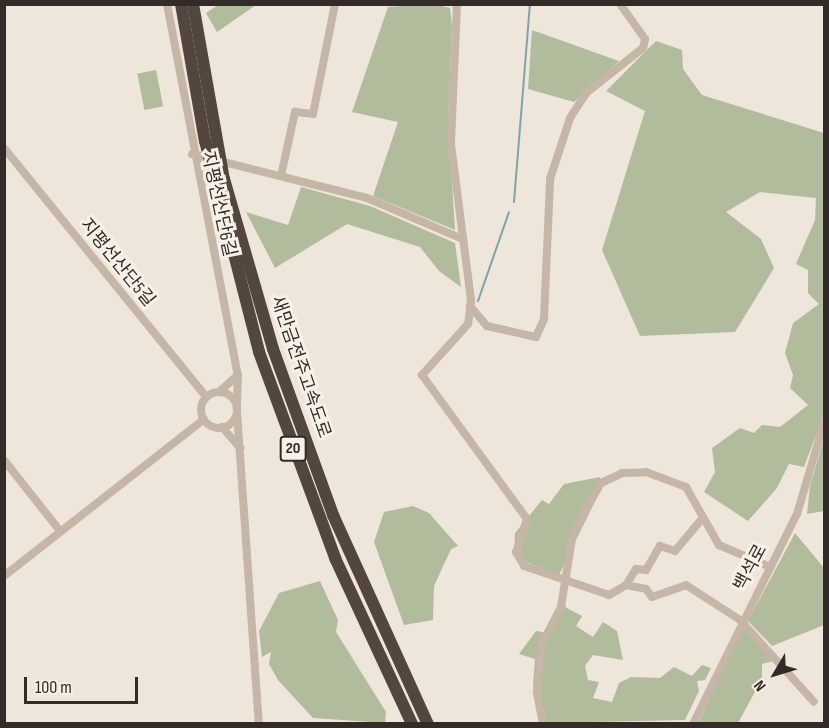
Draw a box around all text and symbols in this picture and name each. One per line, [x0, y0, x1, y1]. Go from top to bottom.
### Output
street label: 지평선산단6길 [196, 149, 240, 259]
street label: 지평선산단5길 [75, 215, 159, 311]
street label: 새만금전주고속도로 [266, 293, 334, 441]
road number: 20 [280, 436, 306, 462]
street label: 백석로 [730, 541, 772, 595]
north arrow [745, 644, 805, 704]
scale bar [27, 665, 141, 703]
text: N [750, 676, 771, 695]
text: 100 m [35, 677, 72, 698]

